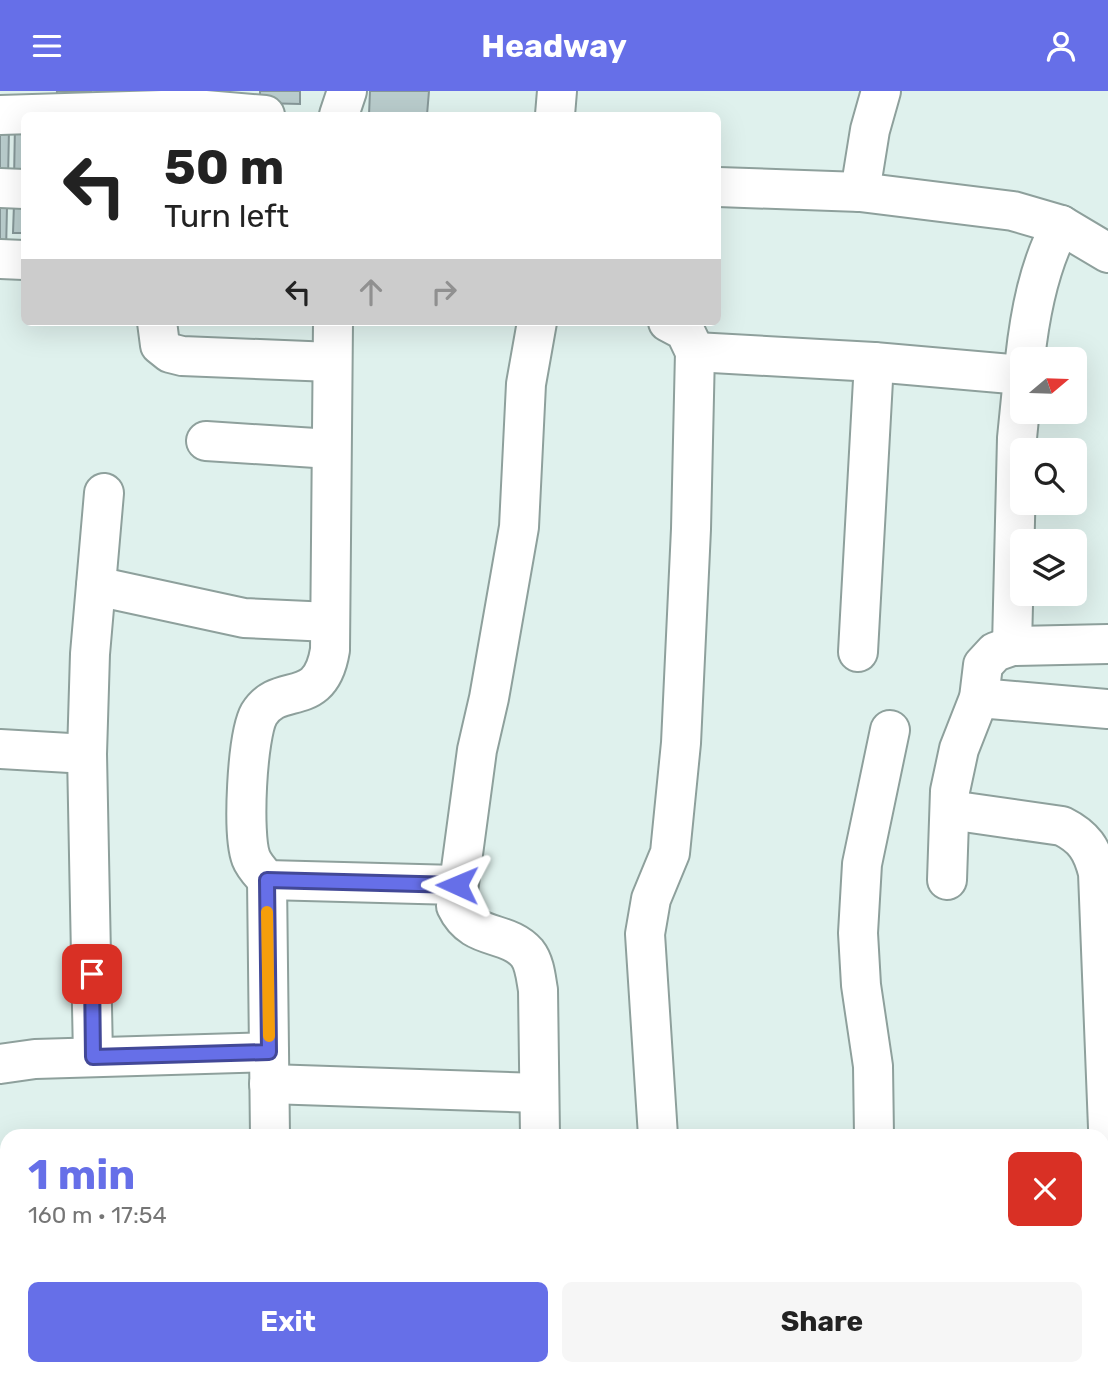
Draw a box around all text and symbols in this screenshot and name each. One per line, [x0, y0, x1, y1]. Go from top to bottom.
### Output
icon: menu [28, 27, 66, 65]
text: Headway [481, 27, 627, 65]
icon: person [1042, 27, 1080, 65]
text: 50 m [164, 138, 284, 196]
icon: left [49, 140, 140, 231]
text: Turn left [164, 197, 289, 235]
icon: left [279, 273, 317, 311]
icon: ahead [352, 273, 390, 311]
icon: right [425, 273, 463, 311]
north arrow [1010, 347, 1087, 423]
map controls [1010, 347, 1087, 606]
button: search [1010, 438, 1087, 515]
button: layers [1010, 529, 1087, 606]
position arrow [420, 848, 494, 922]
pin [62, 944, 122, 1004]
icon: arrive [73, 955, 111, 993]
text: 1 min [28, 1150, 135, 1200]
button: close [1008, 1152, 1082, 1226]
text: 160 m · 17:54 [28, 1201, 167, 1229]
button: Exit [28, 1282, 548, 1362]
button: Share [562, 1282, 1082, 1362]

